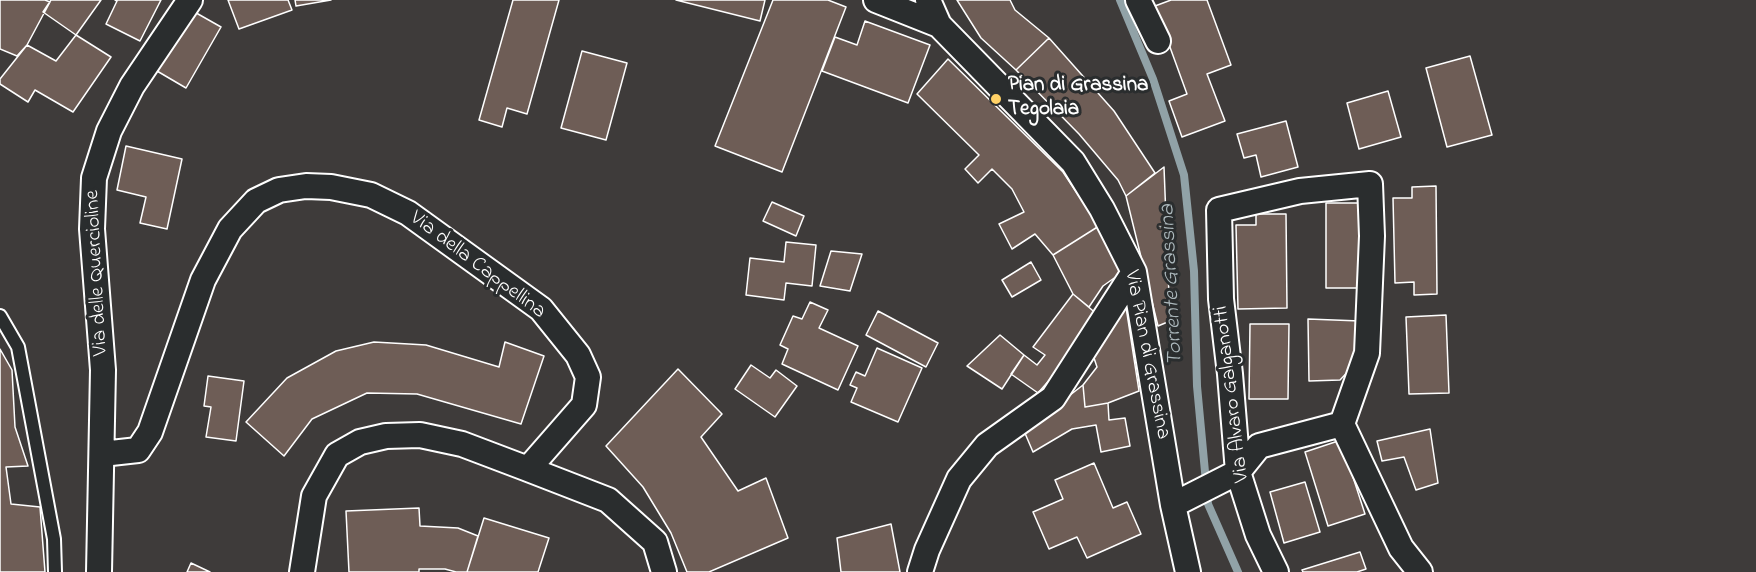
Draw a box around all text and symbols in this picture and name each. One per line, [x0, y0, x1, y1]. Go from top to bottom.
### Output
place label: Pian di Grassina Tegolaia [1008, 74, 1148, 124]
marker: Pian di Grassina Tegolaia [989, 92, 1003, 106]
street label: Via delle Quercioline [81, 189, 115, 357]
water label: Torrente Grassina [1156, 204, 1190, 366]
street label: Via della Cappellina [404, 207, 550, 325]
street label: Via Pian di Grassina [1117, 268, 1175, 442]
street label: Via Alvaro Galganotti [1210, 304, 1256, 484]

